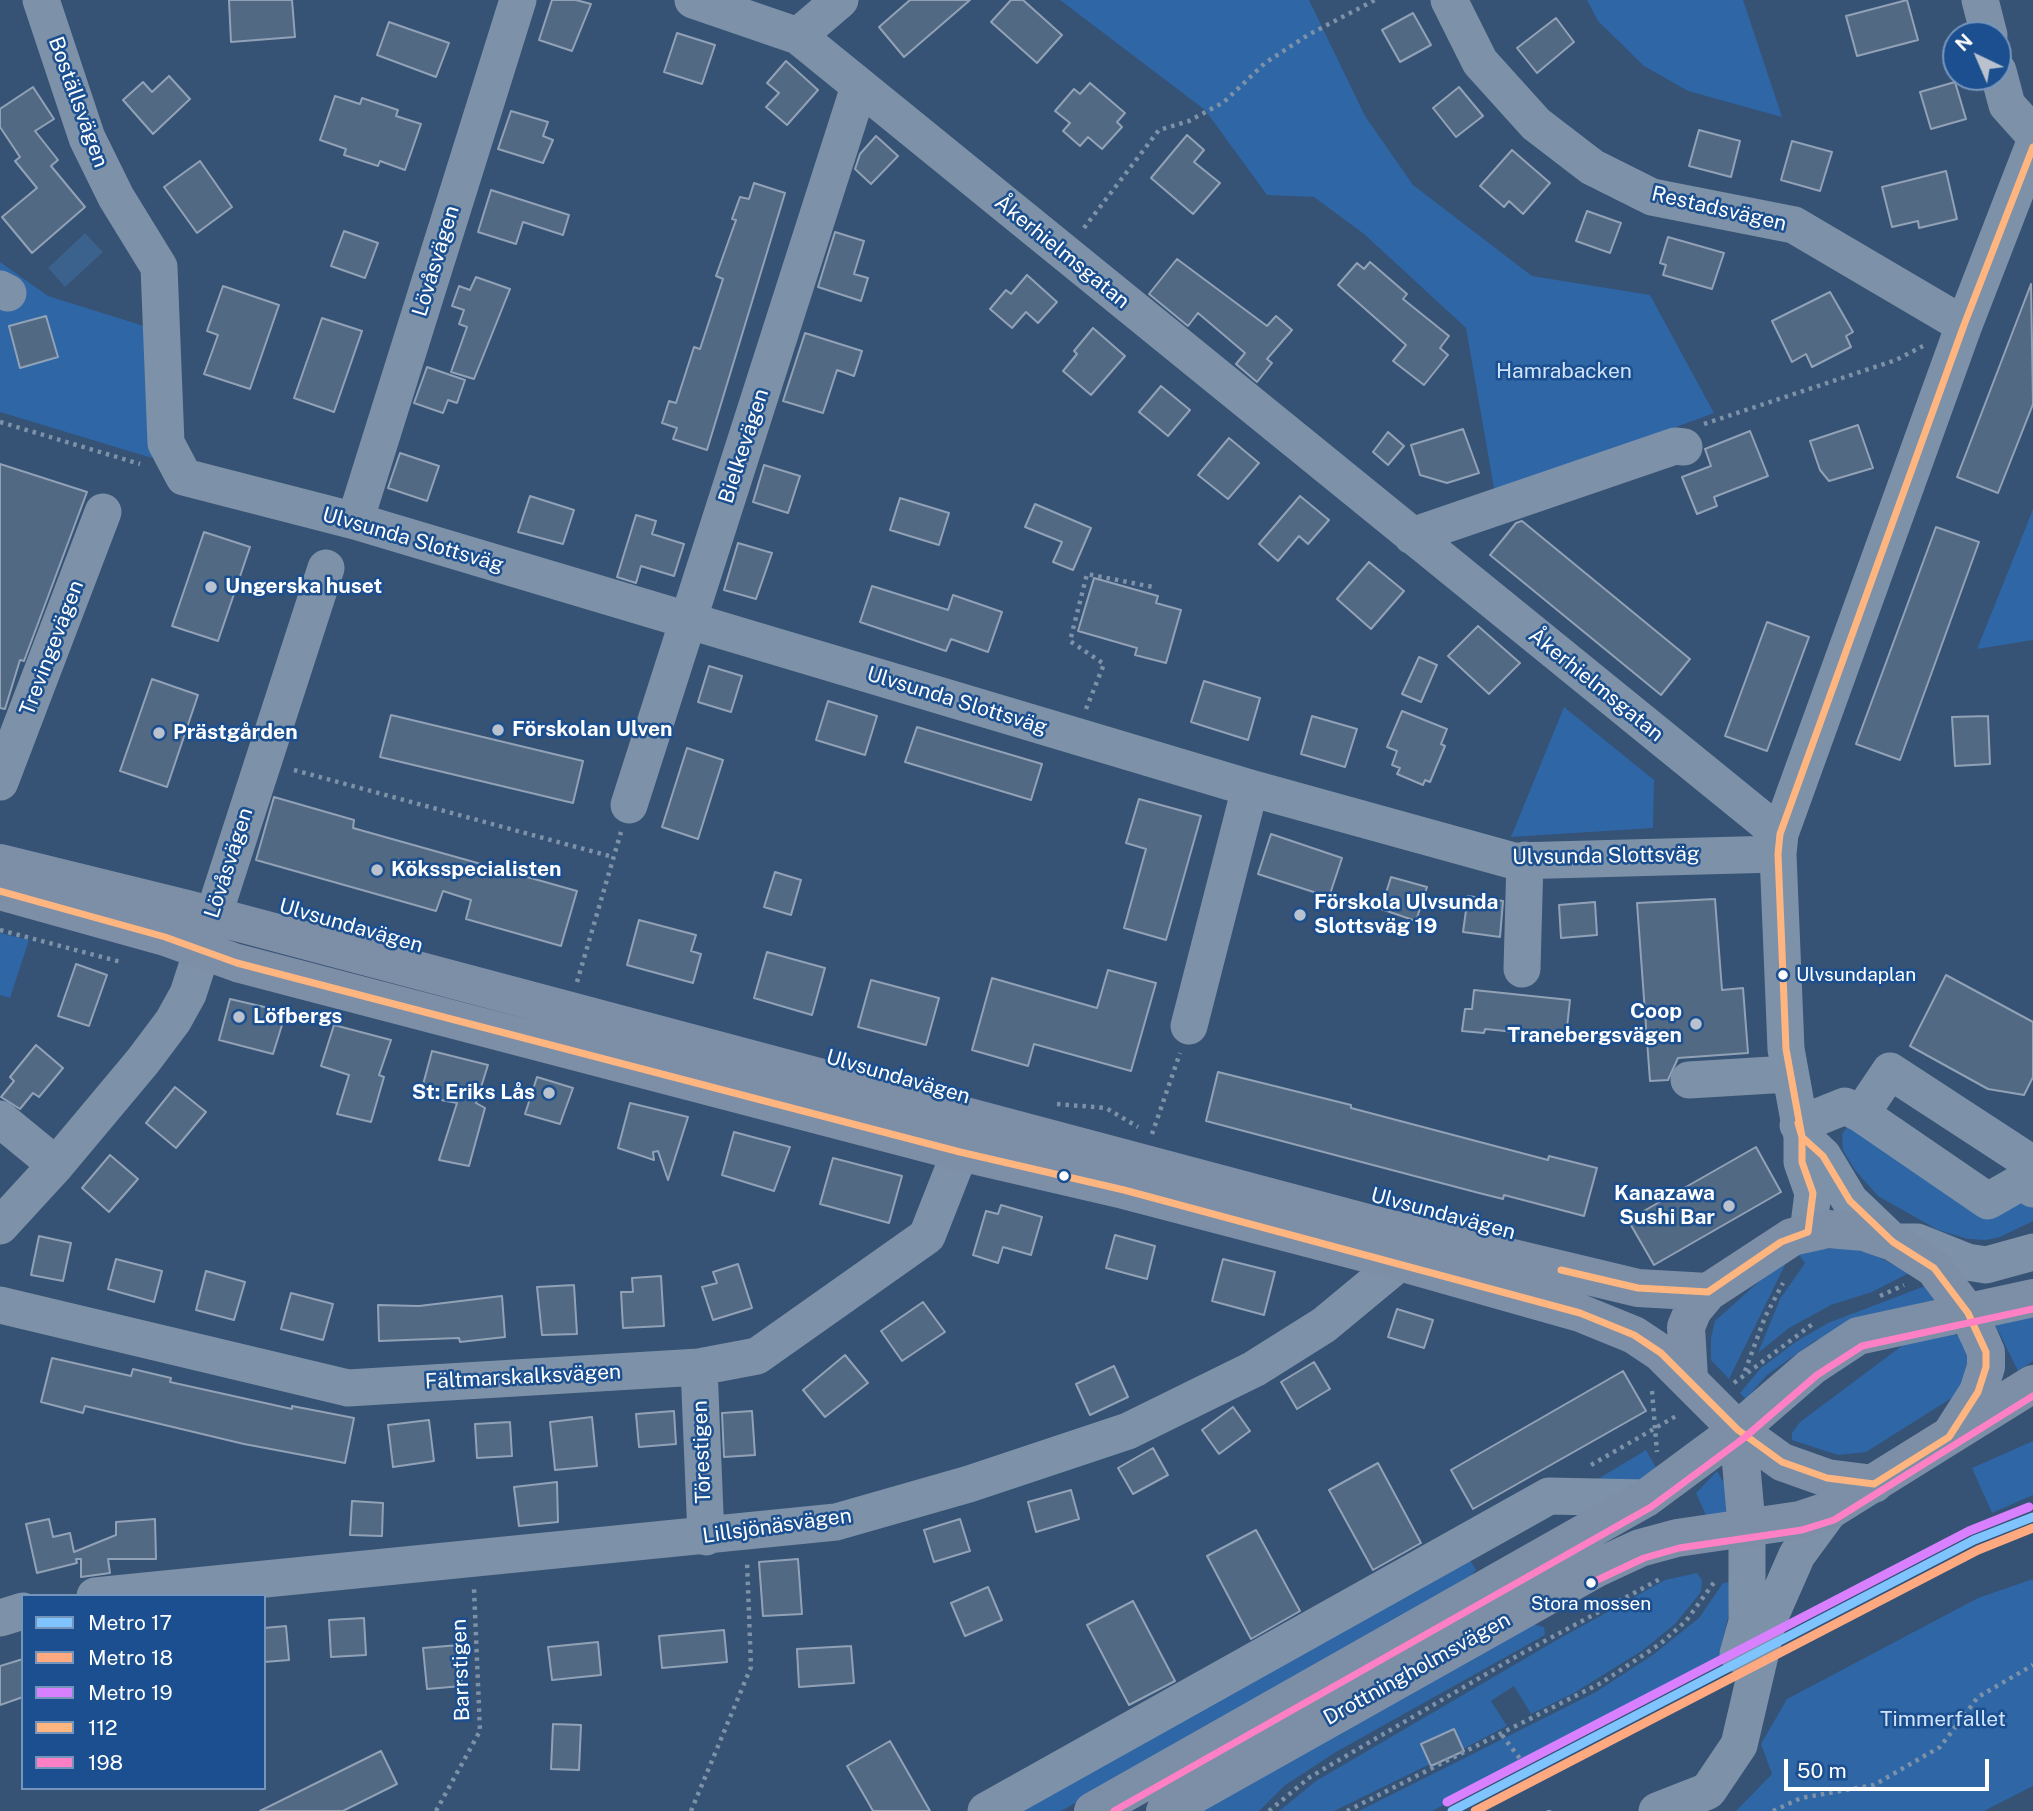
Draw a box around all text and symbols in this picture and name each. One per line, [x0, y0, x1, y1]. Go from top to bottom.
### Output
north arrow [1942, 21, 2012, 91]
text: N [1951, 29, 1977, 55]
street label: Boställsvägen [43, 33, 113, 171]
street label: Restadsvägen [1649, 181, 1789, 237]
street label: Åkerhielmsgatan [990, 190, 1134, 314]
street label: Lövåsvägen [407, 203, 465, 319]
park label: Hamrabacken [1496, 359, 1632, 385]
street label: Bielkevägen [714, 385, 774, 507]
street label: Ulvsunda Slottsväg [319, 502, 507, 578]
place label: Ungerska huset [225, 574, 382, 600]
street label: Trevingevägen [15, 577, 89, 719]
marker: Ungerska huset [203, 579, 219, 595]
street label: Åkerhielmsgatan [1524, 623, 1668, 747]
street label: Ulvsunda Slottsväg [864, 662, 1050, 740]
place label: Förskolan Ulven [512, 717, 673, 743]
place label: Prästgården [173, 720, 298, 746]
marker: Förskolan Ulven [490, 722, 506, 738]
marker: Prästgården [151, 725, 167, 741]
street label: Lövåsvägen [199, 805, 259, 921]
street label: Ulvsunda Slottsväg [1512, 842, 1700, 870]
place label: Köksspecialisten [391, 857, 561, 883]
marker: Köksspecialisten [369, 862, 385, 878]
place label: Förskola Ulvsunda Slottsväg 19 [1314, 890, 1498, 940]
street label: Ulvsundavägen [276, 893, 426, 959]
marker: Förskola Ulvsunda Slottsväg 19 [1292, 907, 1308, 923]
place label: Ulvsundaplan [1796, 964, 1916, 986]
marker: Ulvsundaplan [1776, 968, 1790, 982]
place label: Coop Tranebergsvägen [1507, 999, 1682, 1049]
place label: Löfbergs [253, 1004, 342, 1030]
marker: Löfbergs [231, 1009, 247, 1025]
marker: Coop Tranebergsvägen [1688, 1016, 1704, 1032]
street label: Ulvsundavägen [823, 1044, 973, 1110]
place label: St: Eriks Lås [412, 1080, 535, 1106]
marker: St: Eriks Lås [541, 1085, 557, 1101]
unlabelled marker [1057, 1169, 1071, 1183]
place label: Kanazawa Sushi Bar [1614, 1181, 1715, 1231]
street label: Ulvsundavägen [1368, 1183, 1518, 1245]
marker: Kanazawa Sushi Bar [1721, 1198, 1737, 1214]
street label: Fältmarskalksvägen [424, 1359, 622, 1395]
street label: Törestigen [688, 1400, 716, 1504]
street label: Lillsjönäsvägen [701, 1503, 853, 1549]
marker: Stora mossen [1584, 1576, 1598, 1590]
place label: Stora mossen [1531, 1593, 1651, 1615]
legend [21, 1594, 266, 1790]
street label: Drottningholmsvägen [1319, 1607, 1515, 1731]
text: Metro 17 [88, 1610, 172, 1635]
street label: Barrstigen [447, 1618, 475, 1722]
text: Metro 18 [88, 1645, 173, 1670]
text: Metro 19 [88, 1680, 173, 1705]
park label: Timmerfallet [1880, 1707, 2006, 1733]
text: 112 [88, 1715, 118, 1740]
scale bar [1788, 1744, 1993, 1788]
text: 198 [88, 1750, 123, 1775]
text: 50 m [1797, 1758, 1847, 1783]

